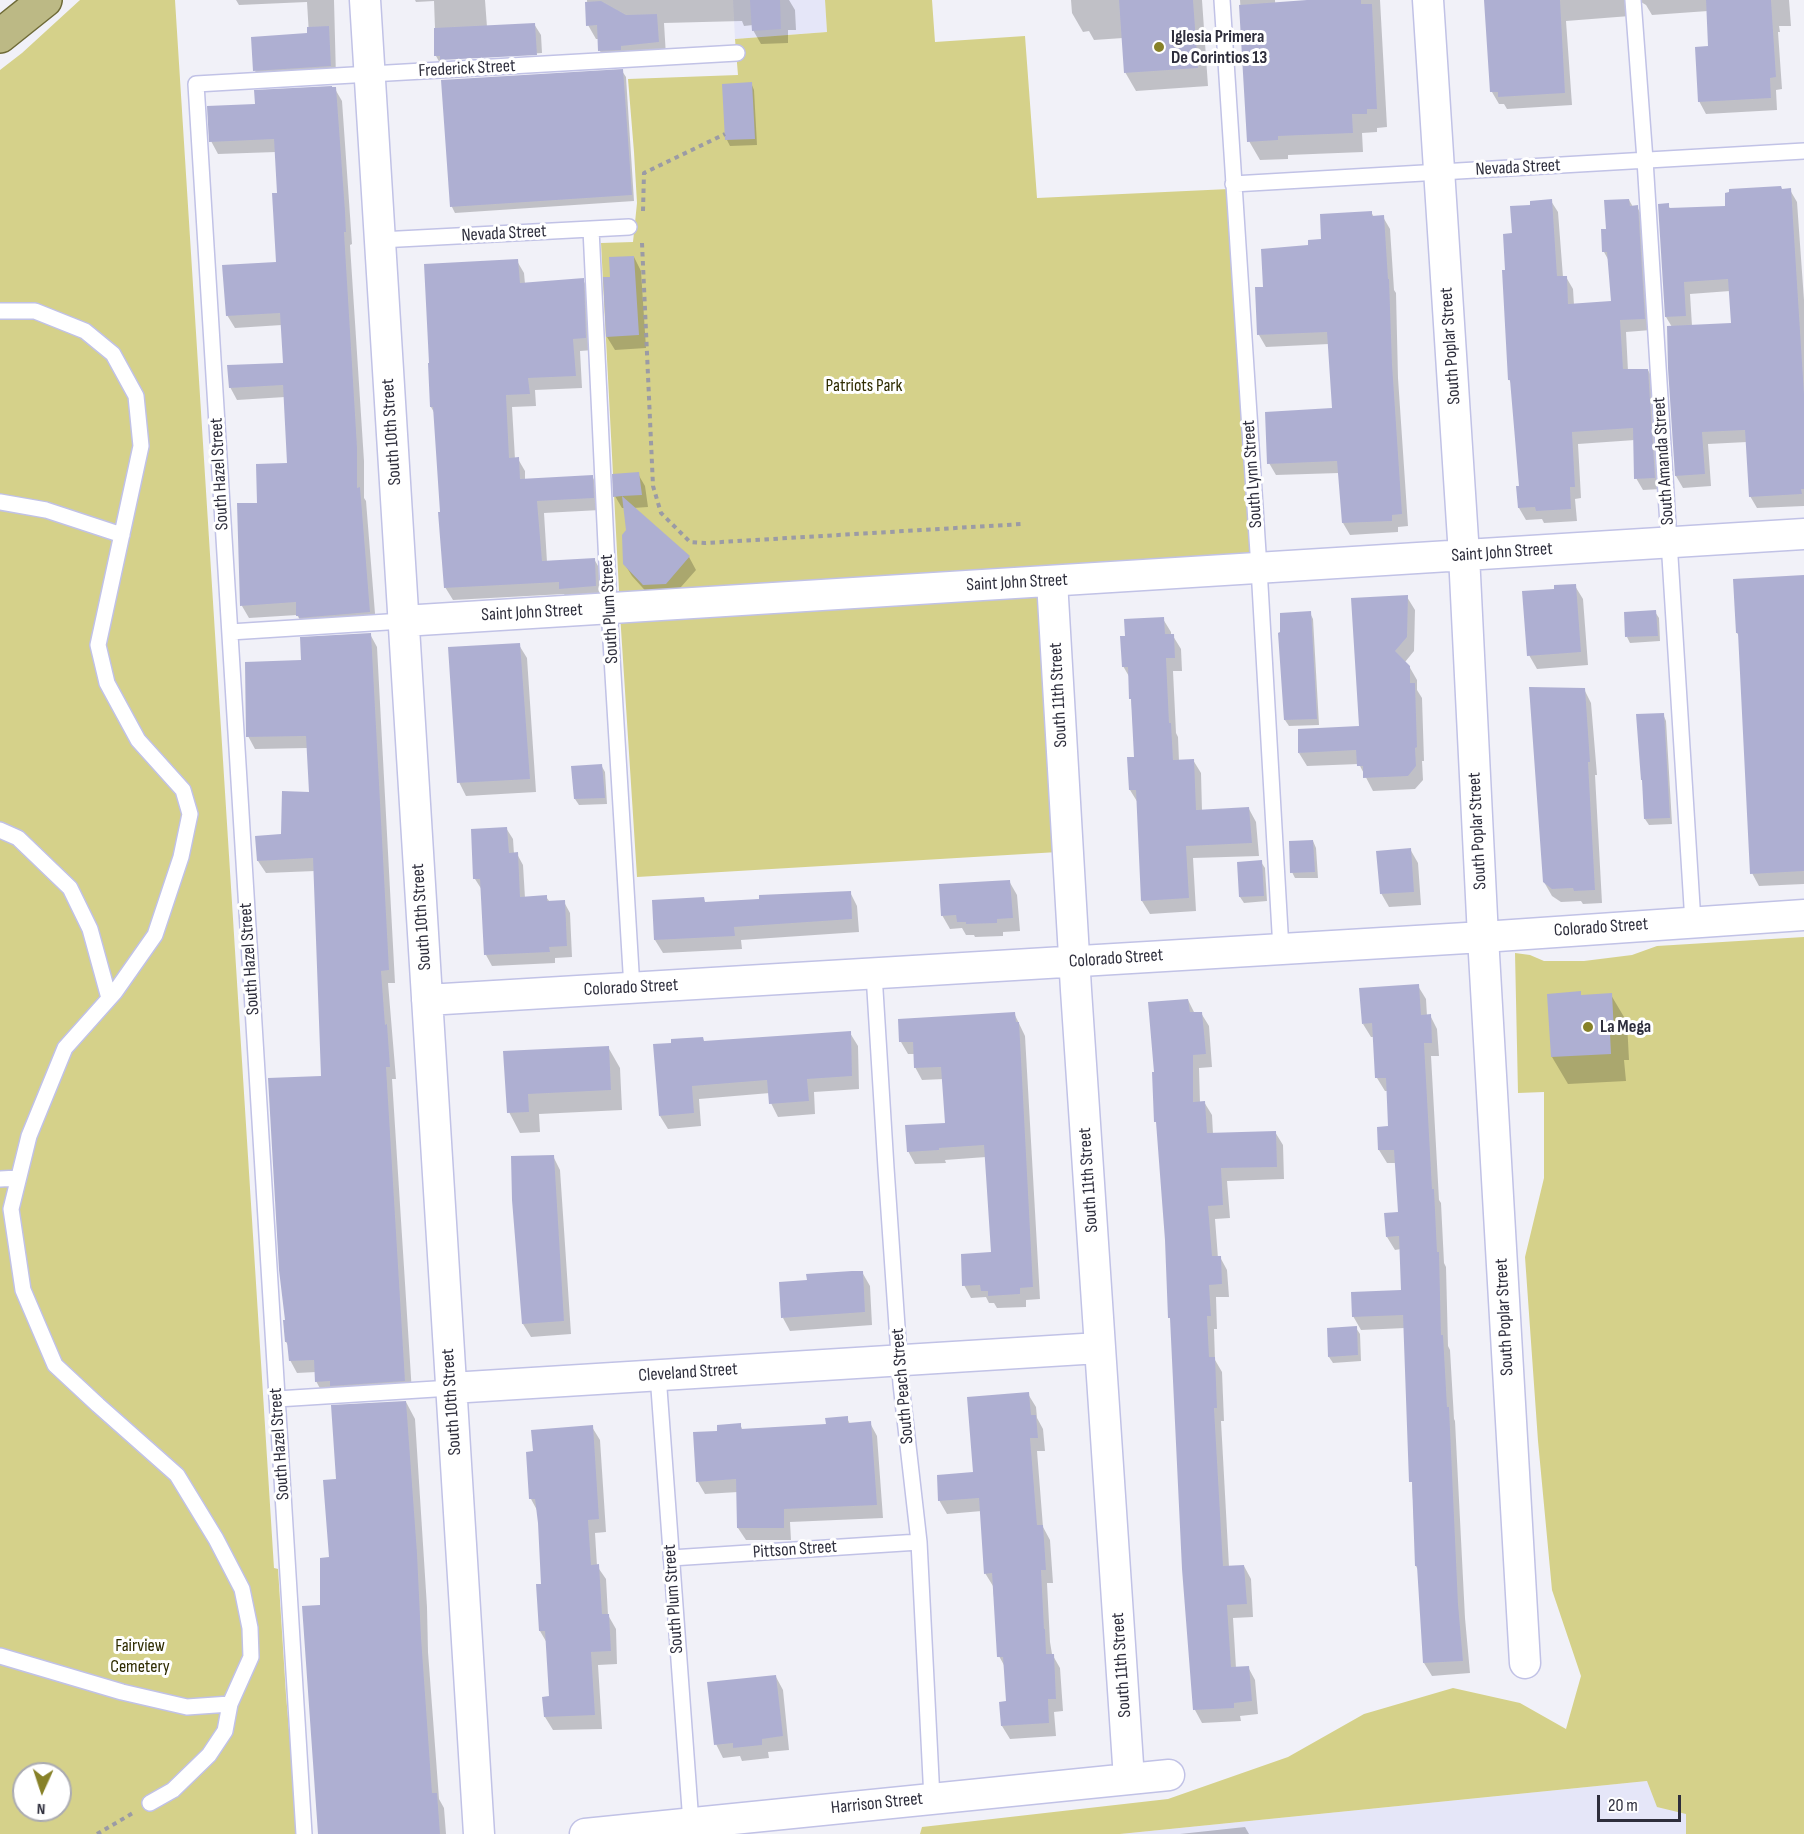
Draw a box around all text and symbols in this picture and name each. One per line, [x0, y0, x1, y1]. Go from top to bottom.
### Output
place label: Iglesia Primera De Corintios 13 [1171, 26, 1267, 68]
marker: Iglesia Primera De Corintios 13 [1152, 40, 1166, 54]
street label: Frederick Street [418, 56, 516, 82]
street label: Nevada Street [1475, 155, 1561, 181]
street label: Nevada Street [461, 221, 547, 247]
street label: South Poplar Street [1436, 287, 1466, 405]
park label: Patriots Park [826, 375, 902, 397]
street label: South 10th Street [377, 378, 407, 486]
street label: South Amanda Street [1649, 396, 1679, 526]
street label: South Hazel Street [206, 417, 234, 531]
street label: South Lynn Street [1238, 419, 1268, 529]
street label: Saint John Street [1451, 539, 1553, 567]
street label: South Plum Street [596, 554, 624, 664]
street label: Saint John Street [966, 570, 1068, 596]
street label: Saint John Street [481, 600, 583, 626]
street label: South 11th Street [1045, 642, 1073, 748]
street label: South Poplar Street [1464, 772, 1492, 890]
street label: South 10th Street [407, 863, 437, 971]
street label: South Hazel Street [235, 902, 265, 1016]
street label: Colorado Street [1553, 914, 1649, 942]
street label: Colorado Street [1068, 945, 1164, 973]
street label: Colorado Street [583, 975, 679, 1001]
place label: La Mega [1600, 1016, 1651, 1038]
marker: La Mega [1581, 1020, 1595, 1034]
street label: South 11th Street [1075, 1127, 1103, 1233]
street label: South Poplar Street [1491, 1258, 1519, 1376]
street label: South Peach Street [887, 1327, 919, 1445]
street label: South 10th Street [437, 1348, 467, 1456]
street label: Cleveland Street [638, 1359, 738, 1387]
street label: South Hazel Street [265, 1387, 295, 1501]
street label: Pittson Street [752, 1536, 838, 1564]
street label: South Plum Street [659, 1544, 689, 1654]
street label: South 11th Street [1108, 1612, 1136, 1718]
park label: Fairview Cemetery [110, 1635, 170, 1678]
north arrow [12, 1762, 72, 1822]
scale bar [1600, 1783, 1684, 1821]
street label: Harrison Street [830, 1788, 924, 1820]
text: 20 m [1608, 1795, 1638, 1816]
text: N [36, 1799, 46, 1818]

